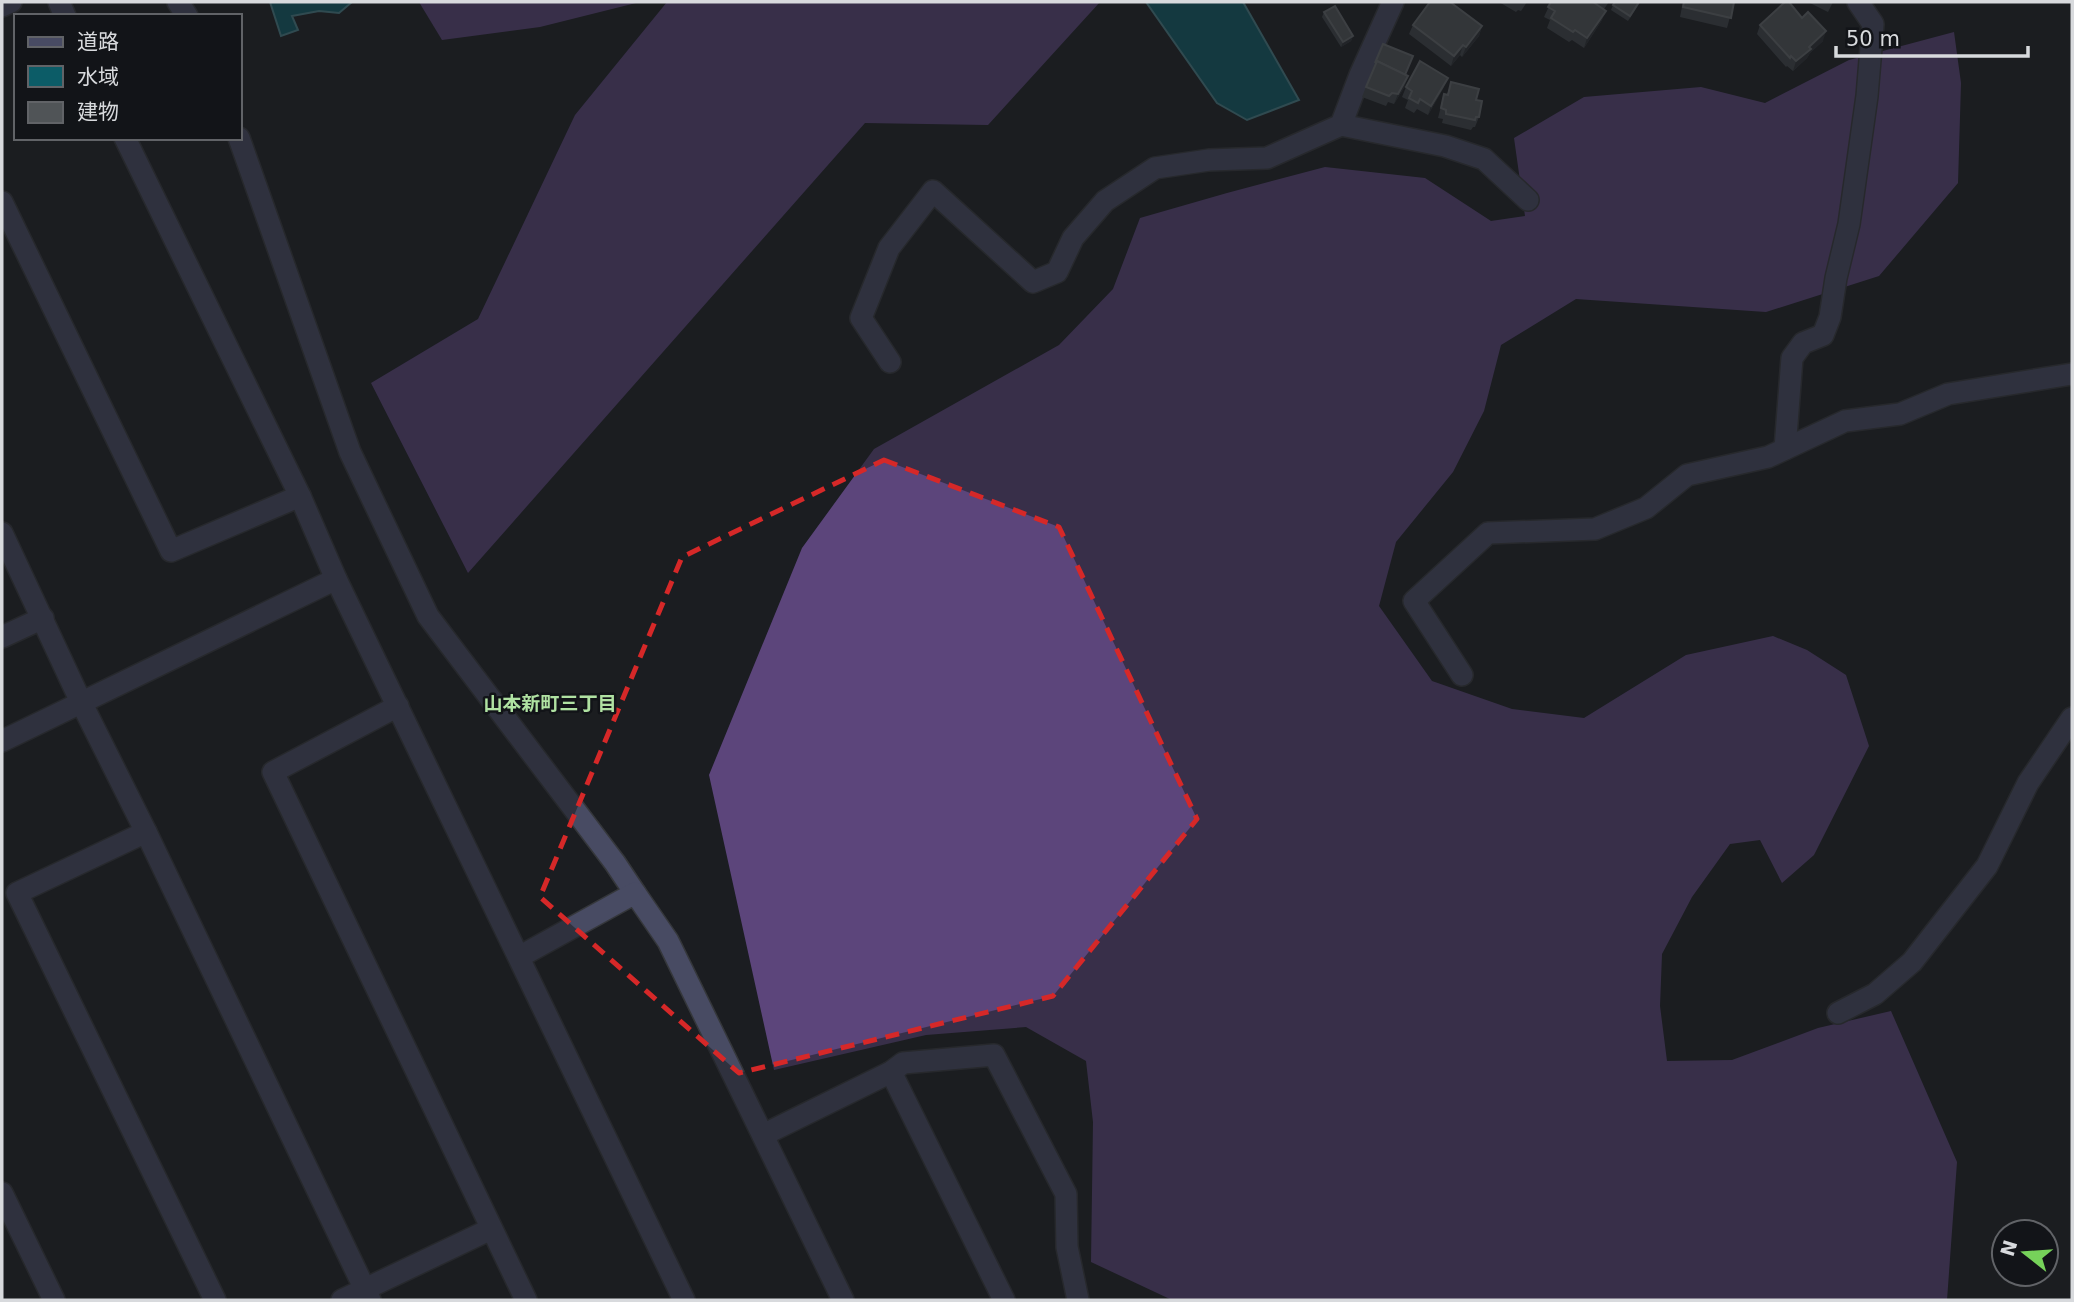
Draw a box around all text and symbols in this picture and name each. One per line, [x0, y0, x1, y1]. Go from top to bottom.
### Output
legend [14, 14, 242, 140]
scale bar [1836, 14, 2028, 58]
text: 50 m [1846, 27, 1900, 51]
text: 道路 [77, 30, 119, 54]
text: 水域 [77, 65, 119, 89]
text: 建物 [77, 100, 119, 124]
district label: 山本新町三丁目 [483, 692, 617, 714]
north arrow [1990, 1218, 2060, 1288]
text: N [1996, 1237, 2022, 1259]

